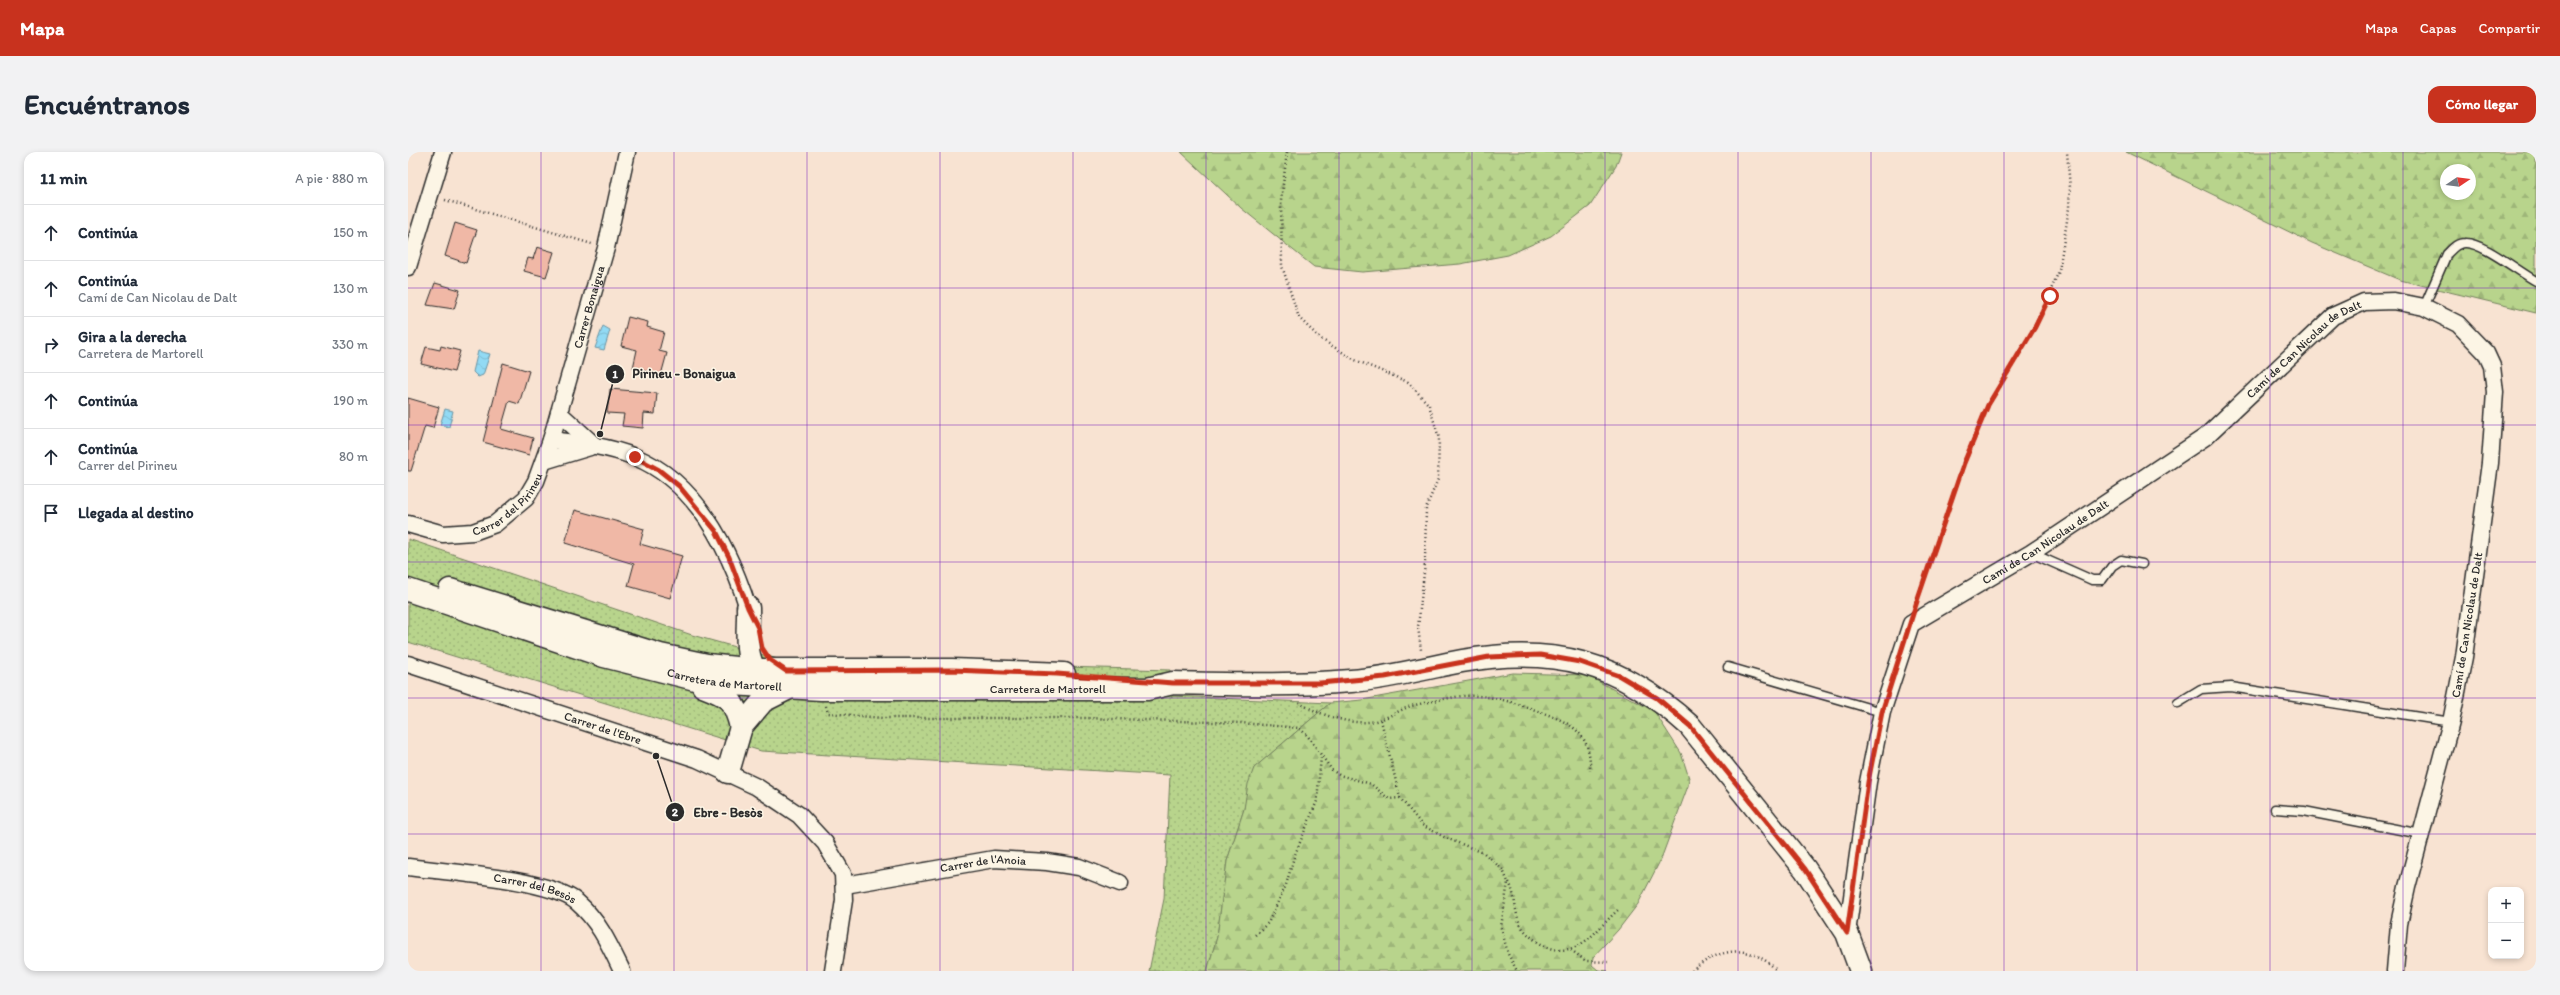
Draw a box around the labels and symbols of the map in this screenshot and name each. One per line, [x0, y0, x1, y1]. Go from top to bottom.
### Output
north arrow [2440, 164, 2476, 200]
street label: Carrer Bonaigua [571, 263, 608, 350]
route start [2041, 287, 2059, 305]
street label: Camí de Can Nicolau de Dalt [2243, 297, 2364, 401]
callout: Pirineu - Bonaigua [605, 361, 743, 386]
text: Pirineu - Bonaigua [632, 366, 736, 382]
text: 1 [612, 367, 618, 381]
route end [626, 448, 644, 466]
street label: Carrer del Pirineu [470, 471, 545, 539]
street label: Camí de Can Nicolau de Dalt [1980, 496, 2112, 587]
street label: Camí de Can Nicolau de Dalt [2449, 551, 2485, 699]
street label: Carretera de Martorell [665, 665, 783, 694]
street label: Carretera de Martorell [990, 682, 1106, 696]
street label: Carrer de l'Ebre [562, 709, 643, 747]
callout: Ebre - Besòs [665, 800, 770, 825]
text: 2 [672, 805, 679, 819]
text: Ebre - Besòs [694, 805, 763, 820]
street label: Carrer de l'Anoia [939, 852, 1027, 875]
street label: Carrer del Besòs [493, 870, 579, 906]

